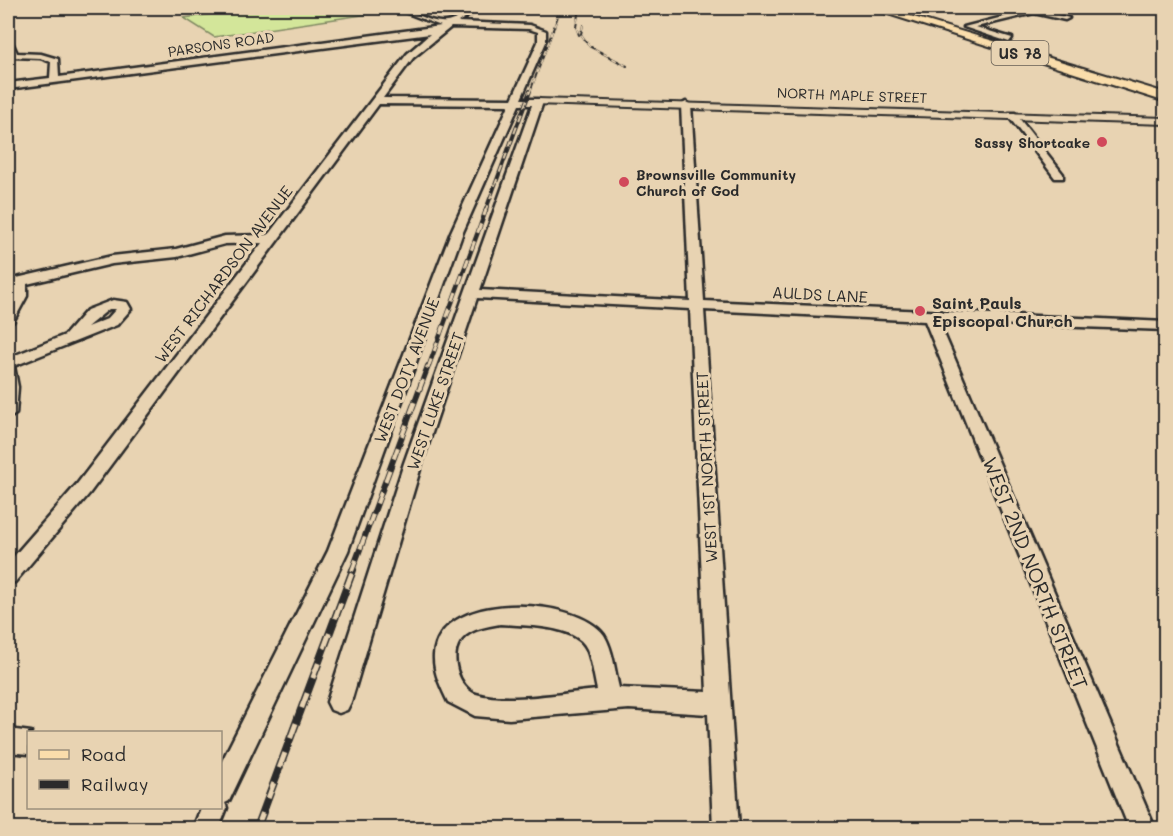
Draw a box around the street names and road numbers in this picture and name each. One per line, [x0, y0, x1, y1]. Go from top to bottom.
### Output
street label: PARSONS ROAD [167, 27, 275, 61]
road number: US 78 [992, 41, 1048, 65]
street label: NORTH MAPLE STREET [777, 83, 928, 107]
street label: WEST RICHARDSON AVENUE [149, 181, 297, 367]
street label: AULDS LANE [772, 281, 868, 307]
street label: WEST DOTY AVENUE [369, 294, 443, 446]
street label: WEST LUKE STREET [402, 329, 469, 473]
street label: WEST 1ST NORTH STREET [690, 370, 722, 563]
street label: WEST 2ND NORTH STREET [977, 453, 1095, 693]

